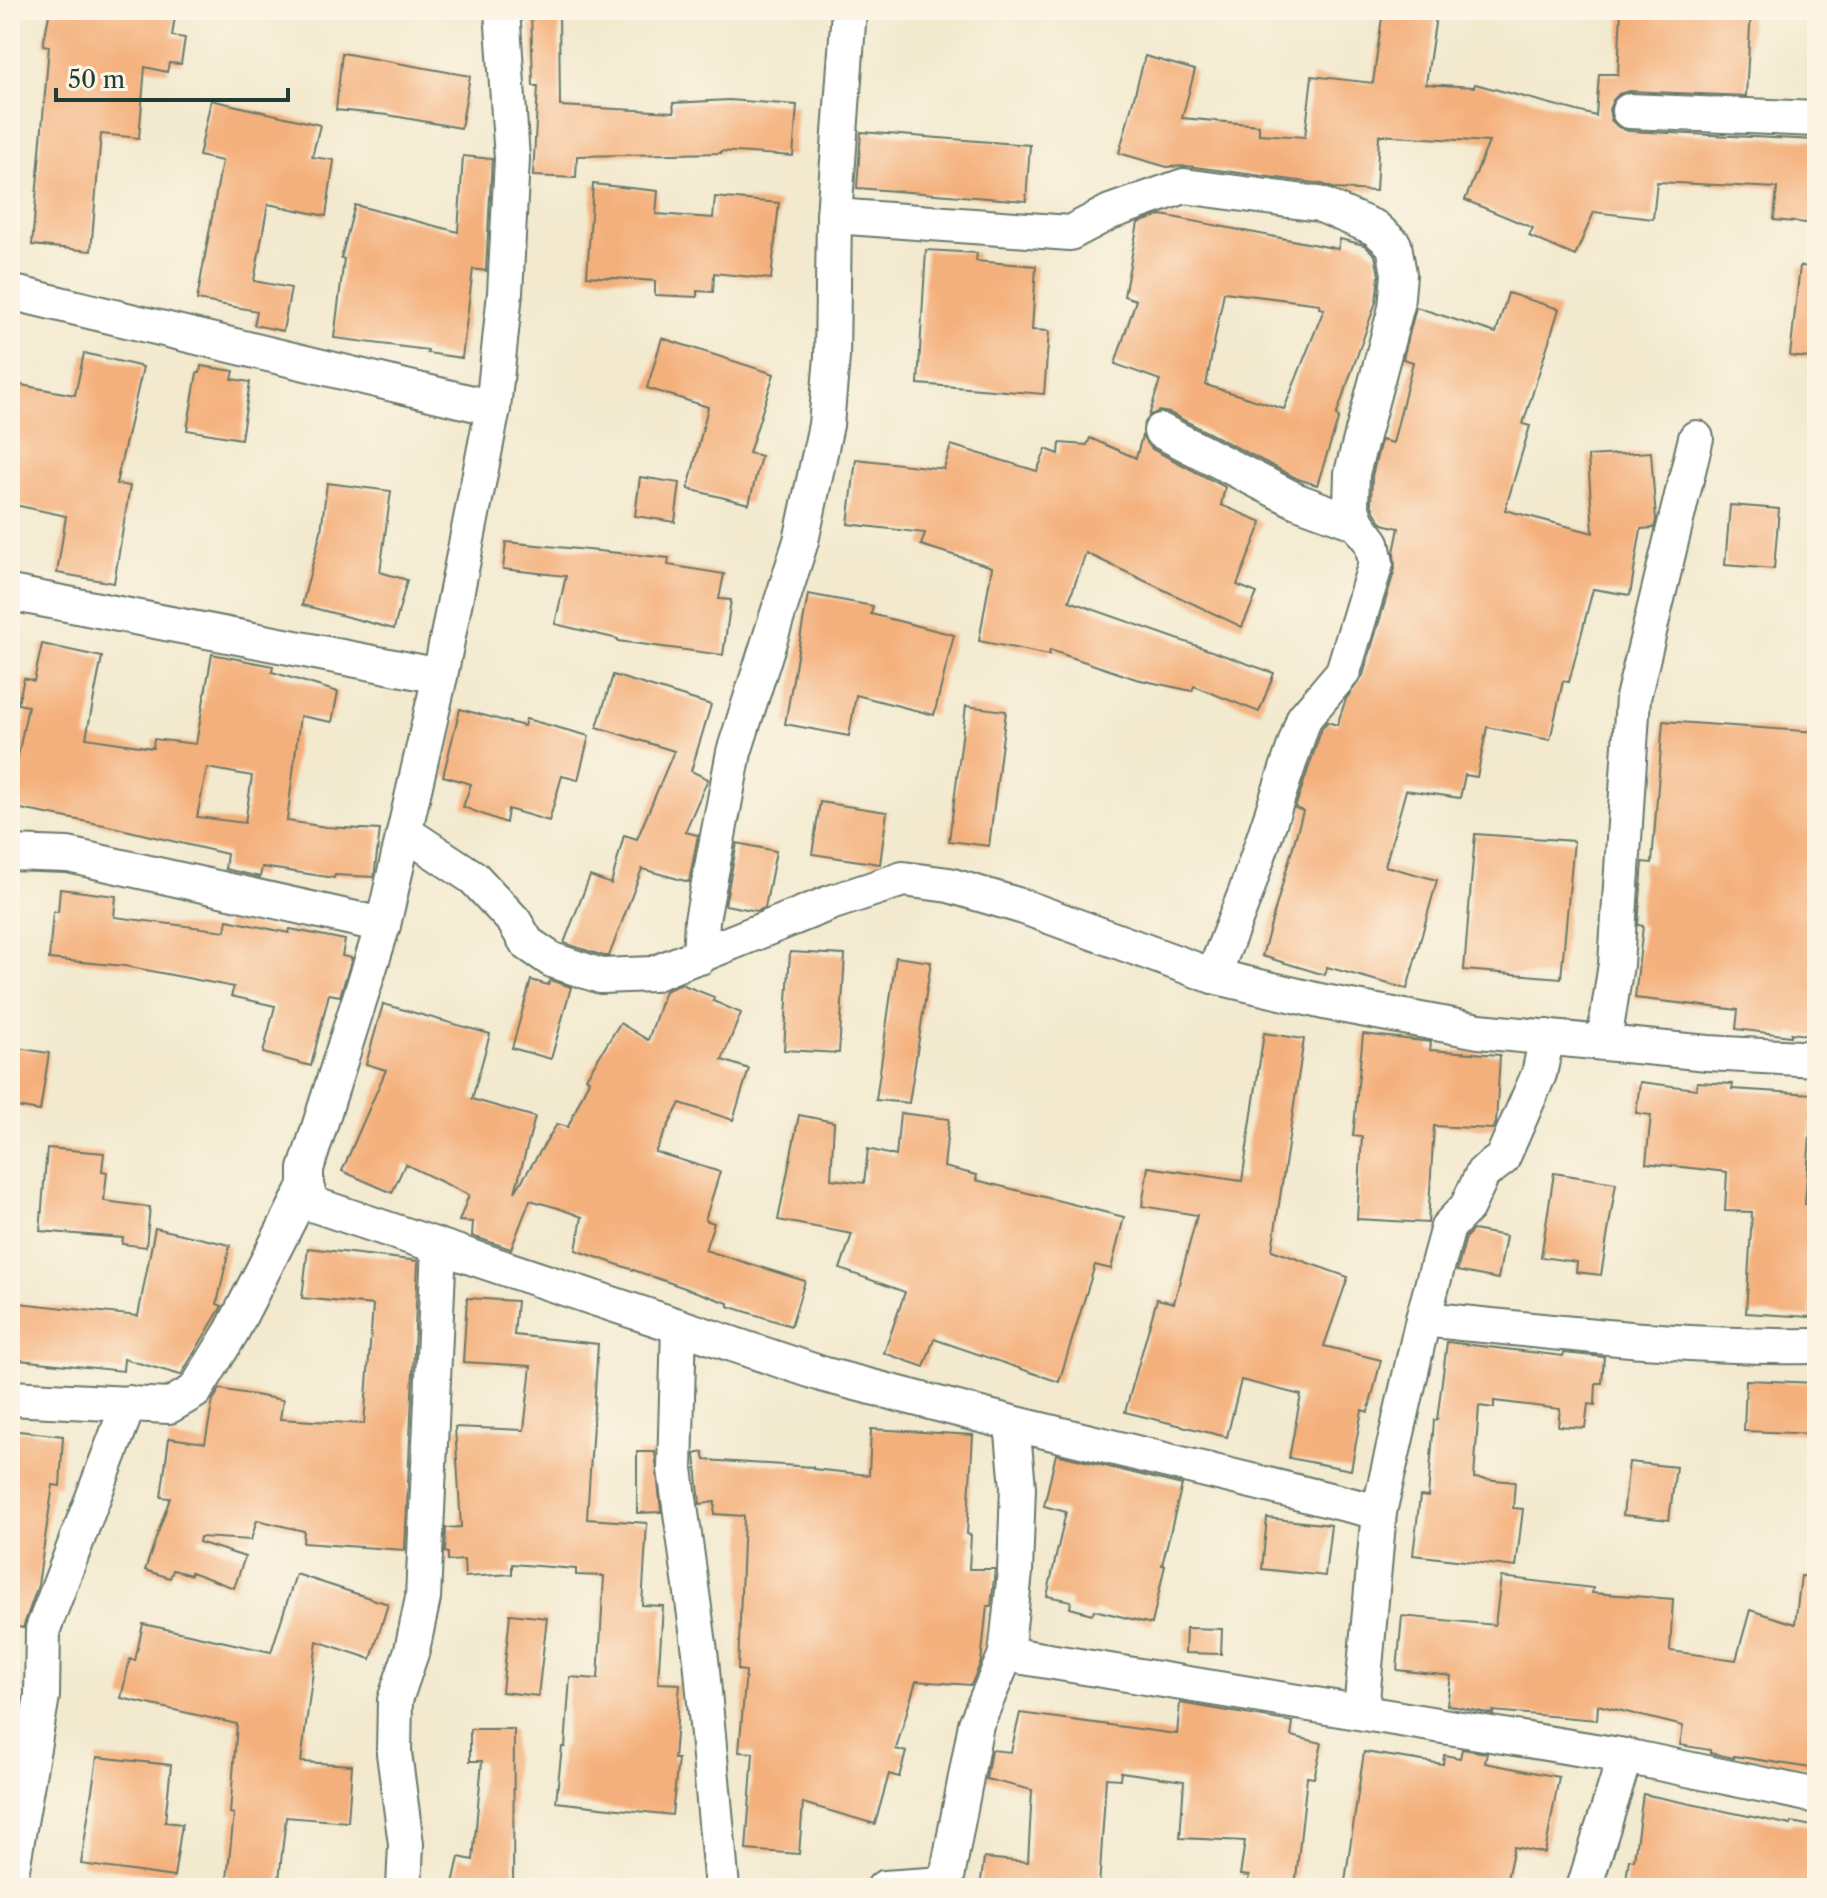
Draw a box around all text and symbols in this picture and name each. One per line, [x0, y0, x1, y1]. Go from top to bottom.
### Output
scale bar [56, 52, 288, 102]
text: 50 m [68, 65, 125, 94]

